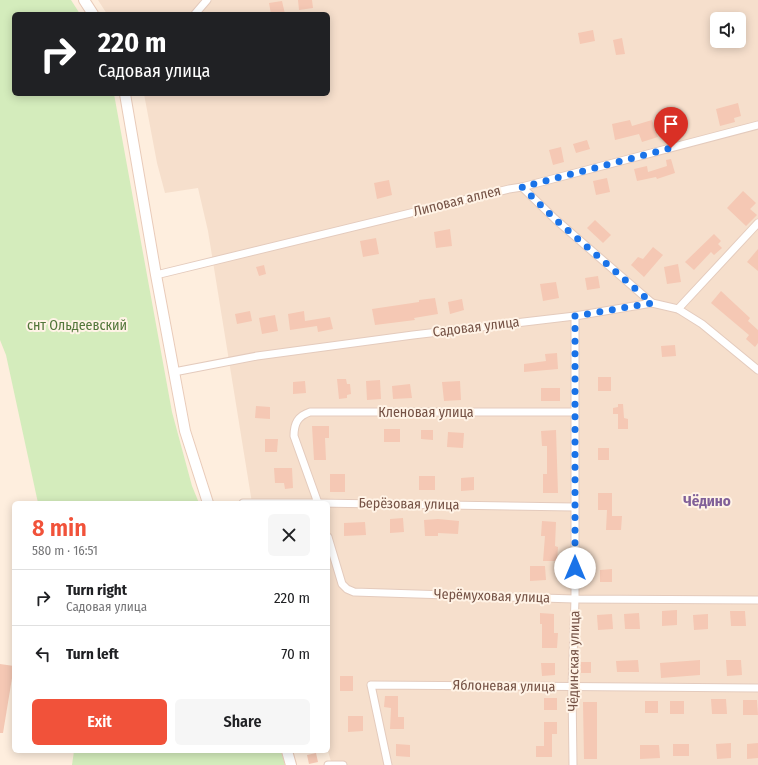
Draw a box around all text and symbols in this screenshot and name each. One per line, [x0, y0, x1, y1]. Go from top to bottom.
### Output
map controls [710, 12, 746, 48]
button: sound [710, 12, 746, 48]
text: 220 m [98, 26, 166, 59]
icon: right [32, 28, 84, 80]
text: Садовая улица [98, 60, 210, 82]
pin [654, 107, 688, 148]
icon: arrive [660, 113, 682, 135]
street label: Липовая аллея [412, 182, 502, 220]
street label: Садовая улица [432, 313, 520, 341]
park label: снт Ольдеевский [27, 317, 127, 334]
street label: Кленовая улица [378, 404, 474, 421]
district label: Чёдино [683, 492, 731, 510]
street label: Берёзовая улица [358, 495, 460, 513]
text: 8 min [32, 514, 87, 542]
button: close [268, 514, 310, 556]
text: 580 m · 16:51 [32, 543, 98, 558]
position arrow [554, 547, 596, 589]
text: Turn right [66, 581, 127, 599]
street label: Черёмуховая улица [434, 585, 550, 607]
icon: right [32, 587, 54, 609]
text: 220 m [274, 589, 310, 607]
text: Садовая улица [66, 599, 147, 614]
street label: Чёдинская улица [565, 610, 583, 712]
icon: left [32, 643, 54, 665]
text: Turn left [66, 645, 119, 663]
text: 70 m [281, 645, 310, 663]
street label: Яблоневая улица [452, 677, 556, 695]
button: Exit [32, 699, 167, 745]
button: Share [175, 699, 310, 745]

